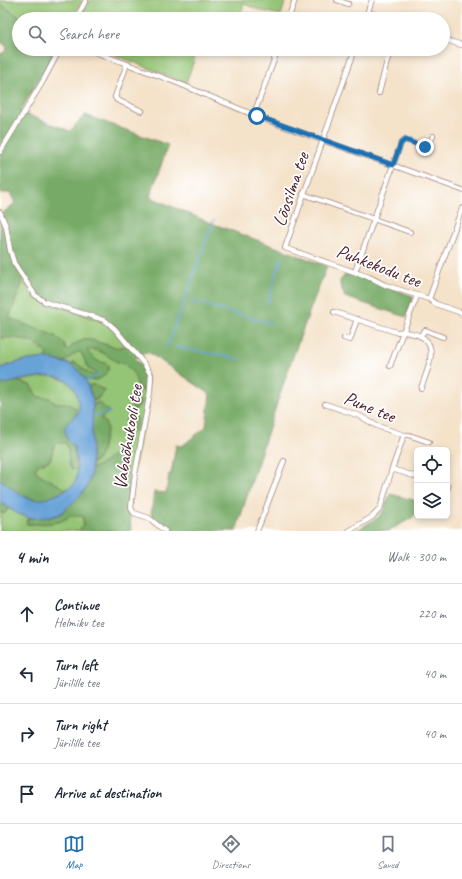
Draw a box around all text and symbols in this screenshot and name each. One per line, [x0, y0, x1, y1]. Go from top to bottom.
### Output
search box [12, 12, 450, 56]
icon: search [26, 23, 48, 45]
text: Search here [58, 25, 119, 44]
route start [248, 107, 266, 125]
route end [416, 138, 434, 156]
street label: Lõosilma tee [267, 148, 315, 229]
street label: Puhkekodu tee [333, 239, 426, 294]
street label: Vabaõhukooli tee [108, 381, 148, 491]
street label: Pune tee [340, 386, 400, 429]
map controls [414, 447, 450, 519]
button: locate [414, 447, 450, 483]
button: layers [414, 483, 450, 519]
text: 4 min [16, 547, 49, 568]
text: Walk · 300 m [387, 549, 446, 565]
text: Continue [54, 596, 99, 615]
icon: ahead [16, 603, 38, 625]
text: 220 m [418, 606, 446, 622]
text: Helmiku tee [54, 615, 104, 631]
text: Turn left [54, 656, 97, 675]
icon: left [16, 663, 38, 685]
text: 40 m [424, 666, 446, 682]
text: Jürilille tee [54, 675, 99, 691]
text: Turn right [54, 716, 107, 735]
icon: right [16, 723, 38, 745]
text: 40 m [424, 726, 446, 742]
text: Jürilille tee [54, 735, 99, 751]
icon: arrive [16, 783, 38, 805]
text: Arrive at destination [54, 784, 161, 803]
tab: Map [63, 833, 85, 871]
tab: Directions [212, 833, 250, 871]
tab: Saved [377, 833, 399, 871]

